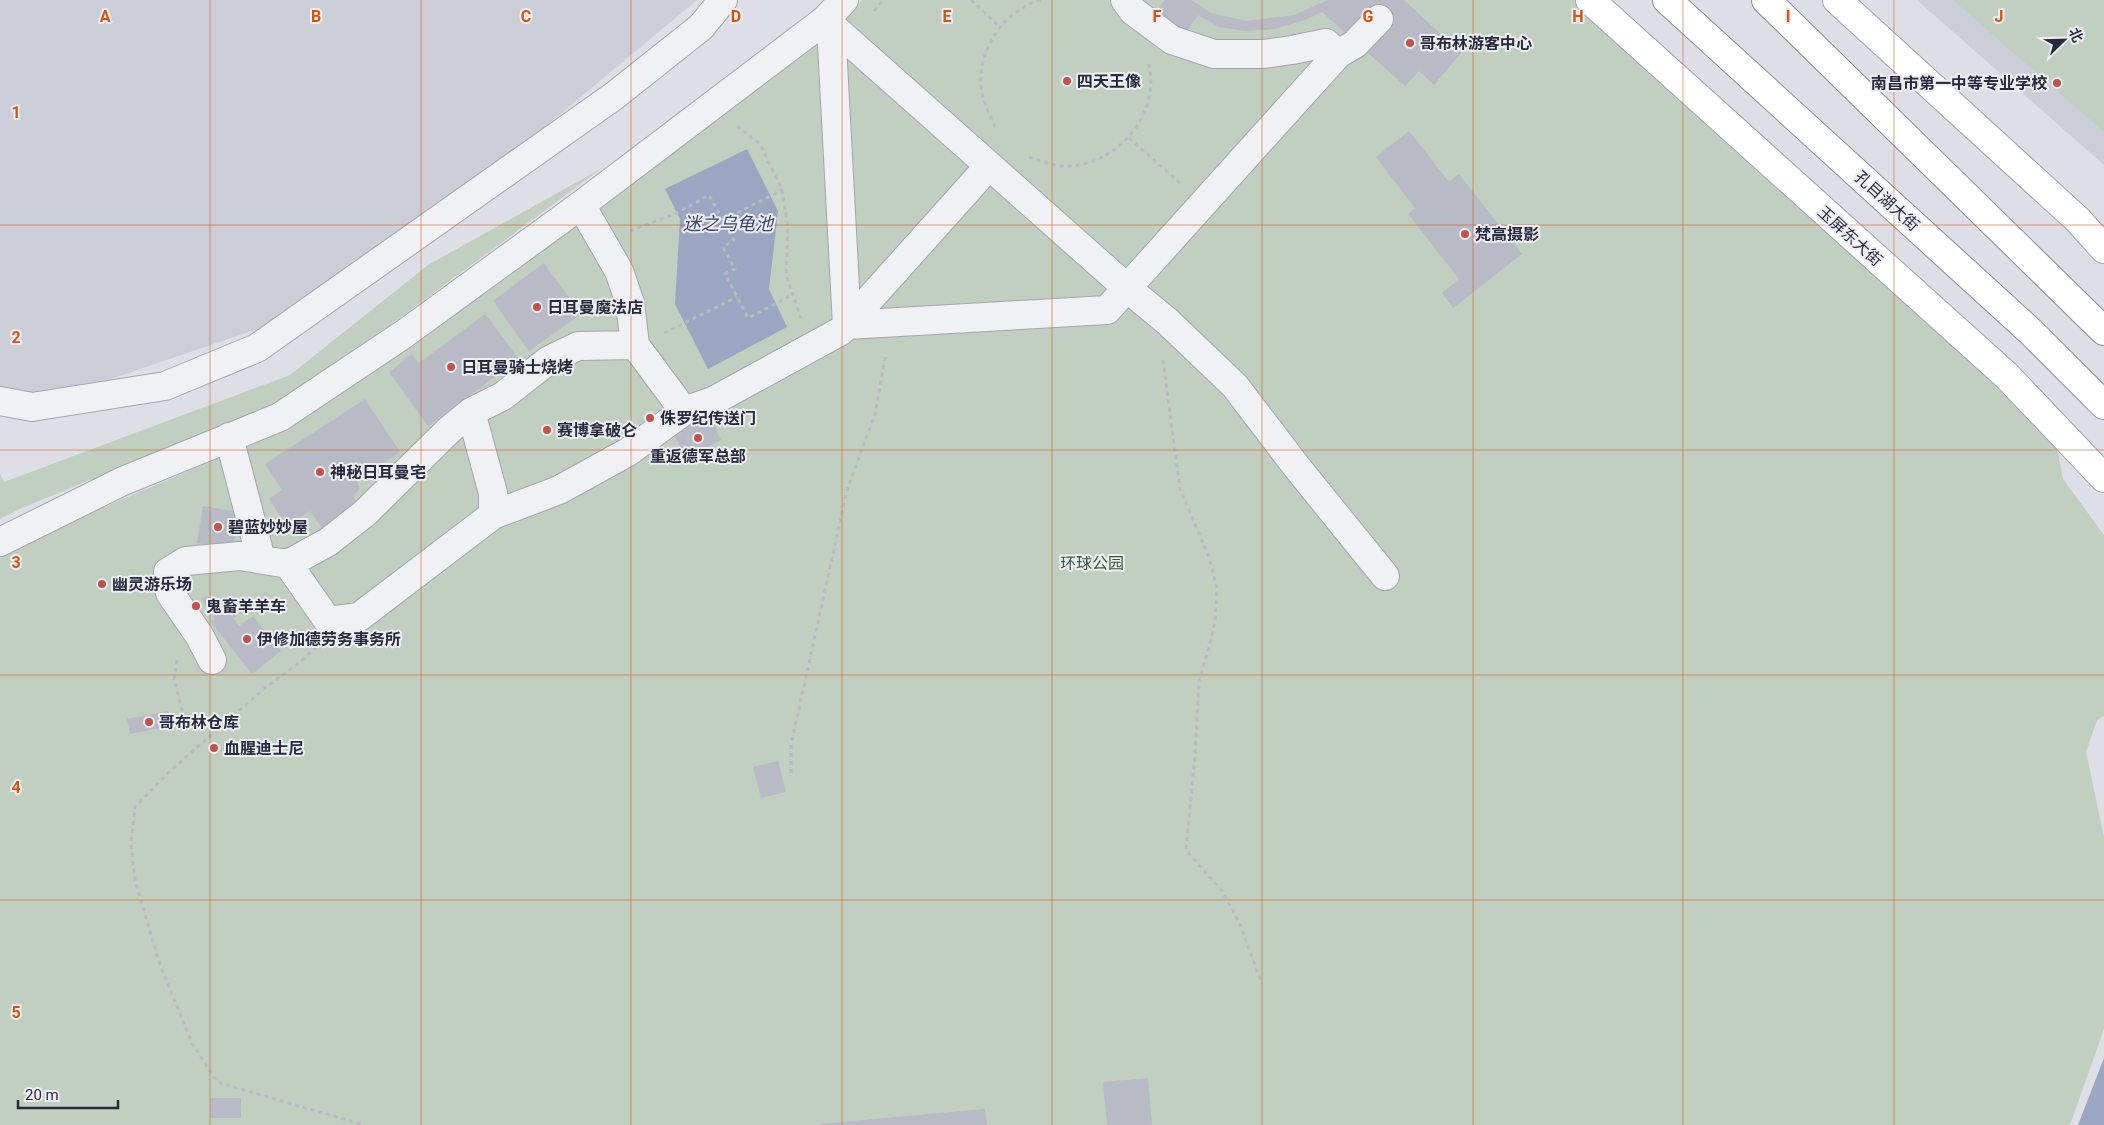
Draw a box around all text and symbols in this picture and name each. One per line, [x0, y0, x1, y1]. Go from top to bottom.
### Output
text: A [100, 7, 111, 26]
text: B [311, 7, 321, 26]
text: C [521, 7, 531, 26]
text: D [731, 7, 741, 26]
text: E [943, 7, 952, 26]
text: F [1153, 7, 1162, 26]
text: G [1363, 7, 1374, 26]
text: H [1572, 7, 1584, 26]
text: I [1786, 7, 1790, 26]
text: J [1995, 7, 2003, 26]
north arrow [2039, 15, 2089, 65]
text: 北 [2066, 25, 2086, 44]
place label: 哥布林游客中心 [1420, 34, 1532, 53]
marker: 哥布林游客中心 [1404, 37, 1416, 49]
place label: 四天王像 [1077, 72, 1141, 91]
place label: 南昌市第一中等专业学校 [1871, 74, 2048, 93]
marker: 四天王像 [1061, 75, 1073, 87]
marker: 南昌市第一中等专业学校 [2051, 77, 2063, 89]
text: 1 [11, 103, 21, 122]
street label: 孔目湖大街 [1851, 167, 1923, 235]
street label: 玉屏东大街 [1814, 202, 1886, 270]
water label: 迷之乌龟池 [683, 213, 775, 234]
place label: 梵高摄影 [1475, 225, 1539, 244]
marker: 梵高摄影 [1459, 228, 1471, 240]
place label: 日耳曼魔法店 [547, 298, 643, 317]
marker: 日耳曼魔法店 [531, 301, 543, 313]
text: 2 [11, 328, 21, 347]
place label: 日耳曼骑士烧烤 [461, 358, 573, 377]
marker: 日耳曼骑士烧烤 [445, 361, 457, 373]
place label: 侏罗纪传送门 [660, 409, 756, 428]
marker: 侏罗纪传送门 [644, 412, 656, 424]
place label: 赛博拿破仑 [557, 421, 637, 440]
marker: 赛博拿破仑 [541, 424, 553, 436]
marker: 重返德军总部 [692, 432, 704, 444]
place label: 重返德军总部 [650, 447, 746, 466]
place label: 神秘日耳曼宅 [330, 463, 426, 482]
marker: 神秘日耳曼宅 [314, 466, 326, 478]
place label: 碧蓝妙妙屋 [228, 518, 308, 537]
marker: 碧蓝妙妙屋 [212, 521, 224, 533]
text: 3 [11, 553, 21, 572]
park label: 环球公园 [1060, 554, 1124, 573]
place label: 幽灵游乐场 [112, 575, 192, 594]
marker: 幽灵游乐场 [96, 578, 108, 590]
place label: 鬼畜羊羊车 [206, 597, 286, 616]
marker: 鬼畜羊羊车 [190, 600, 202, 612]
place label: 伊修加德劳务事务所 [256, 630, 401, 649]
marker: 伊修加德劳务事务所 [241, 633, 253, 645]
place label: 哥布林仓库 [159, 713, 239, 732]
marker: 哥布林仓库 [143, 716, 155, 728]
place label: 血腥迪士尼 [224, 739, 304, 758]
marker: 血腥迪士尼 [208, 742, 220, 754]
text: 4 [11, 778, 21, 797]
text: 5 [11, 1003, 21, 1022]
scale bar [18, 1078, 118, 1110]
text: 20 m [25, 1086, 59, 1104]

